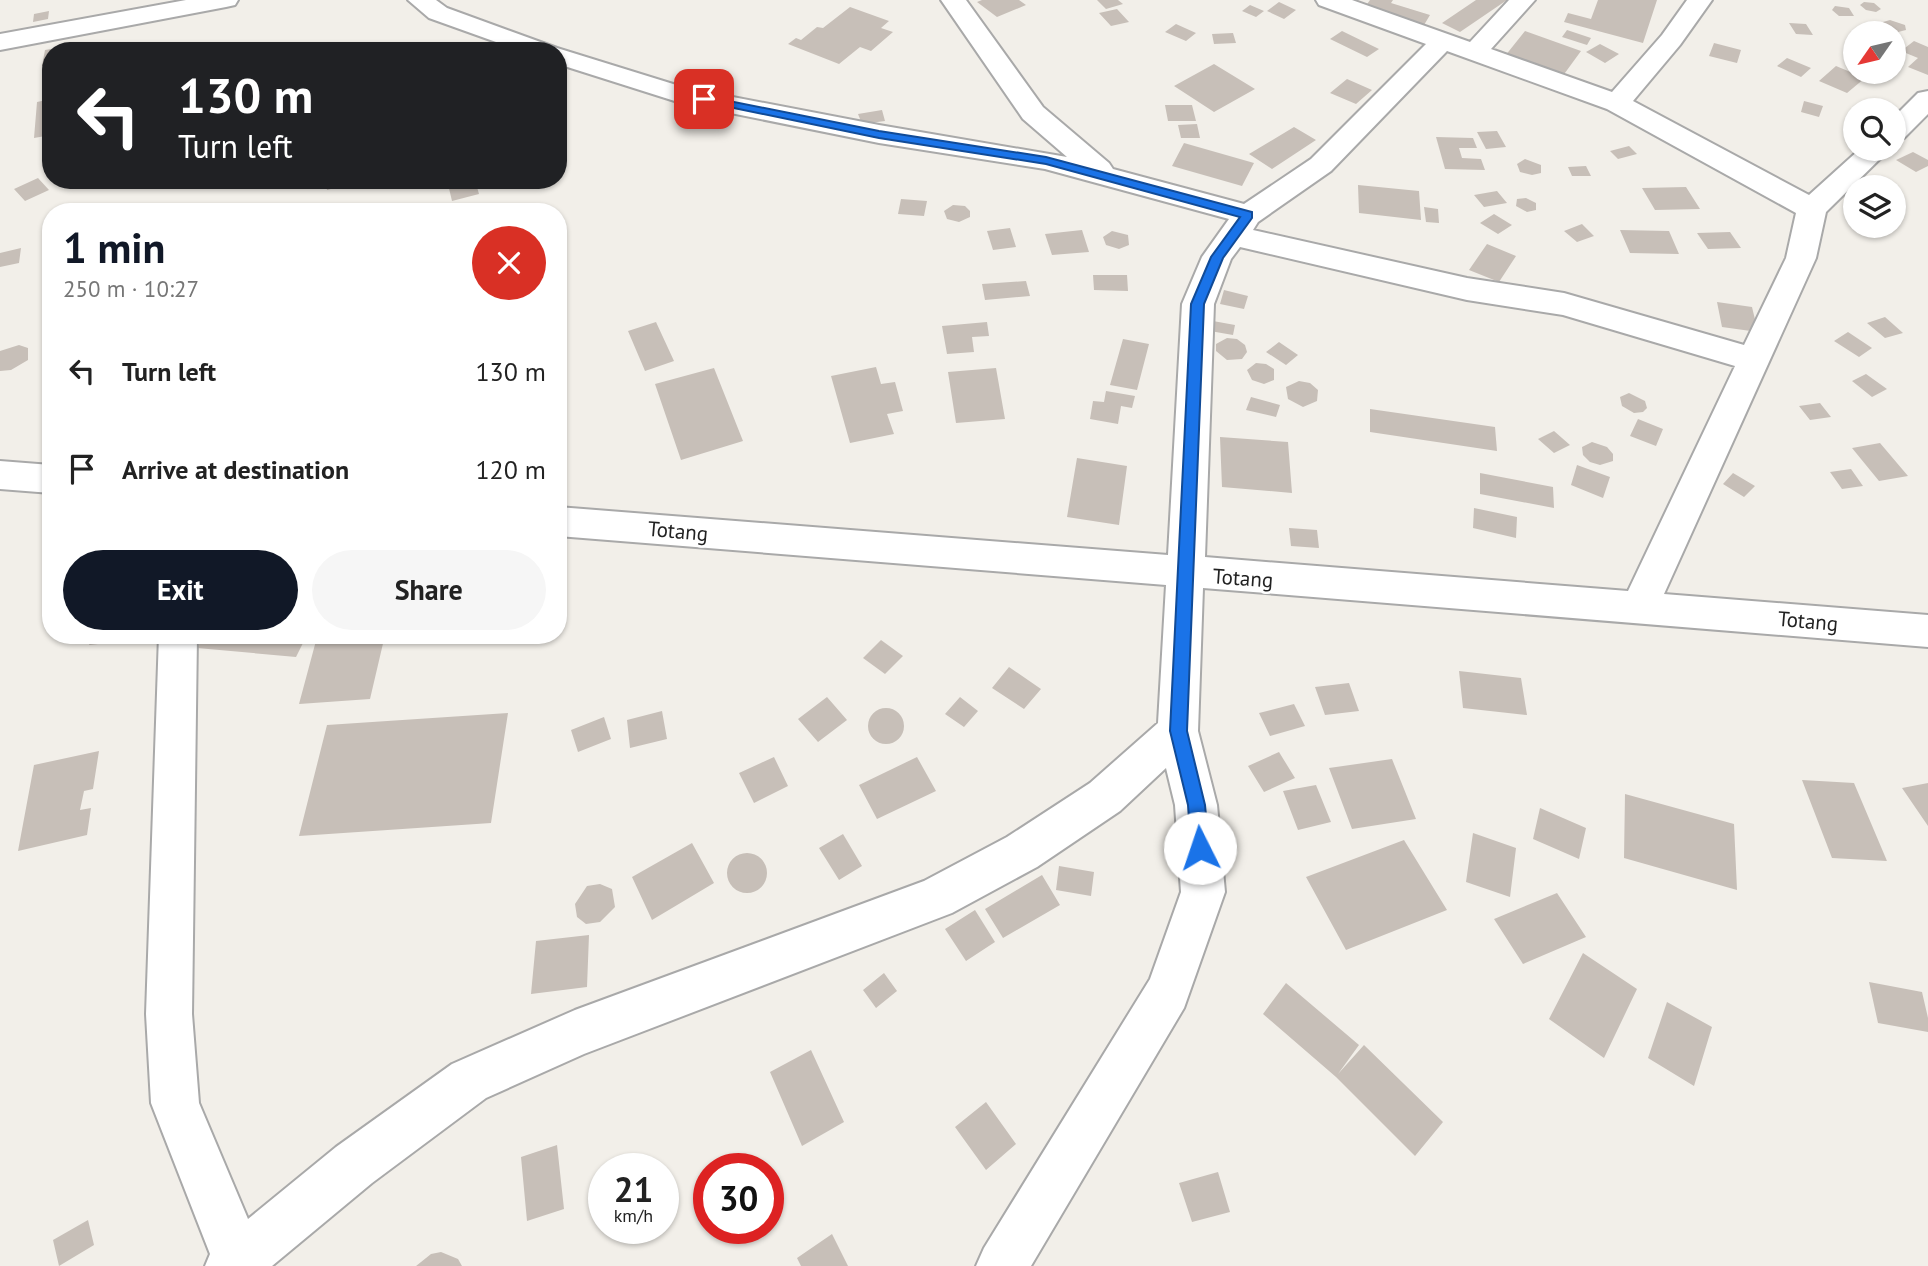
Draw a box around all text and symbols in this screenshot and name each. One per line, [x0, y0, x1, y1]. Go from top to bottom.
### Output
north arrow [1843, 21, 1906, 84]
map controls [1843, 21, 1906, 238]
text: 130 m [178, 63, 313, 127]
pin [674, 69, 734, 129]
icon: left [63, 70, 154, 161]
icon: arrive [685, 80, 723, 118]
button: search [1843, 98, 1906, 161]
text: Turn left [178, 125, 293, 167]
button: layers [1843, 175, 1906, 238]
text: 1 min [63, 220, 165, 275]
button: close [472, 226, 546, 300]
text: 250 m · 10:27 [63, 274, 199, 303]
icon: left [63, 352, 101, 390]
text: Turn left [122, 355, 216, 388]
text: 130 m [475, 355, 546, 388]
icon: arrive [63, 450, 101, 488]
text: Arrive at destination [122, 453, 349, 486]
text: 120 m [475, 453, 546, 486]
street label: Totang [647, 515, 709, 547]
button: Exit [63, 550, 298, 630]
button: Share [312, 550, 546, 630]
street label: Totang [1212, 562, 1274, 594]
street label: Totang [1777, 605, 1839, 637]
position arrow [1163, 811, 1237, 885]
speed limit sign: 30 [693, 1153, 784, 1244]
text: 21 [614, 1166, 653, 1212]
text: km/h [614, 1204, 653, 1227]

